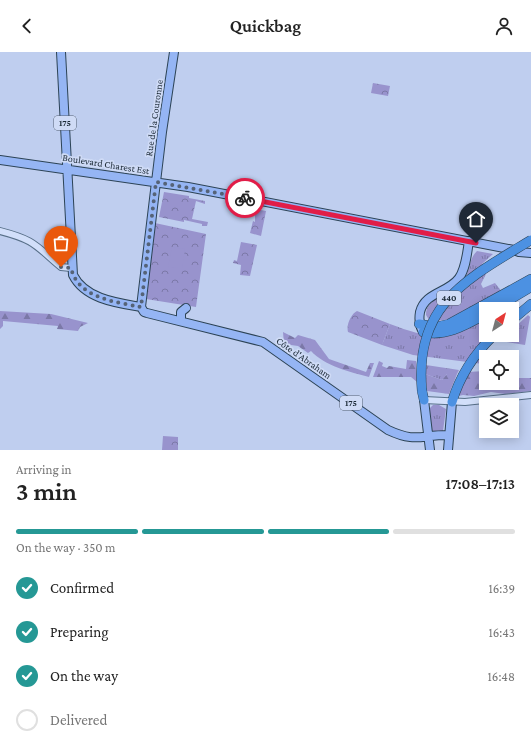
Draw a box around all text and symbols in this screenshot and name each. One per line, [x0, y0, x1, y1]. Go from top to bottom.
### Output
icon: back [16, 15, 38, 37]
icon: person [493, 15, 515, 37]
text: Quickbag [230, 16, 301, 36]
street label: Rue de la Couronne [143, 78, 165, 157]
road number: 175 [54, 116, 76, 130]
street label: Boulevard Charest Est [62, 152, 151, 176]
courier [225, 178, 265, 218]
icon: bike [234, 187, 256, 209]
pin [459, 202, 493, 243]
icon: home [465, 208, 487, 230]
pin [44, 226, 78, 267]
icon: bag [50, 232, 72, 254]
road number: 440 [437, 291, 461, 305]
north arrow [479, 302, 519, 342]
map controls [479, 302, 519, 438]
street label: Côte d'Abraham [274, 335, 334, 381]
button: locate [479, 350, 519, 390]
road number: 175 [340, 396, 362, 410]
button: layers [479, 398, 519, 438]
text: Arriving in [16, 462, 72, 477]
text: 17:08–17:13 [445, 476, 515, 492]
text: 3 min [16, 477, 77, 506]
text: On the way · 350 m [16, 540, 116, 555]
icon: check [16, 577, 38, 599]
text: Confirmed [50, 580, 114, 596]
text: 16:39 [488, 581, 515, 596]
icon: check [16, 621, 38, 643]
text: Preparing [50, 624, 109, 640]
text: 16:43 [488, 625, 515, 640]
icon: check [16, 665, 38, 687]
text: On the way [50, 668, 118, 684]
text: 16:48 [487, 669, 515, 684]
text: Delivered [50, 712, 107, 728]

